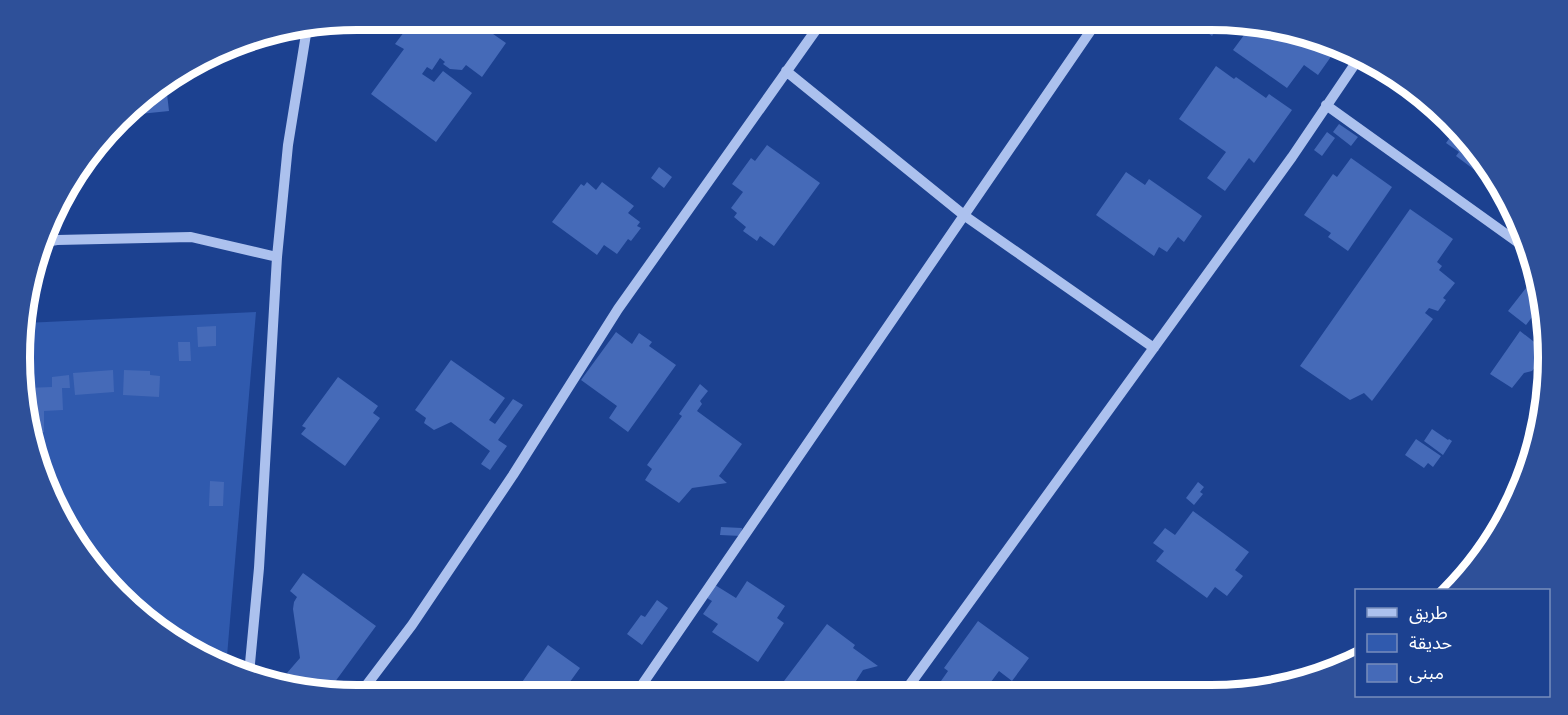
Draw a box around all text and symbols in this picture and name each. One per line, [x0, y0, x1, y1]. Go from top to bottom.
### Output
legend [1355, 589, 1550, 697]
text: طريق [1409, 601, 1448, 624]
text: حديقة [1409, 631, 1452, 653]
text: مبنى [1409, 661, 1444, 684]

